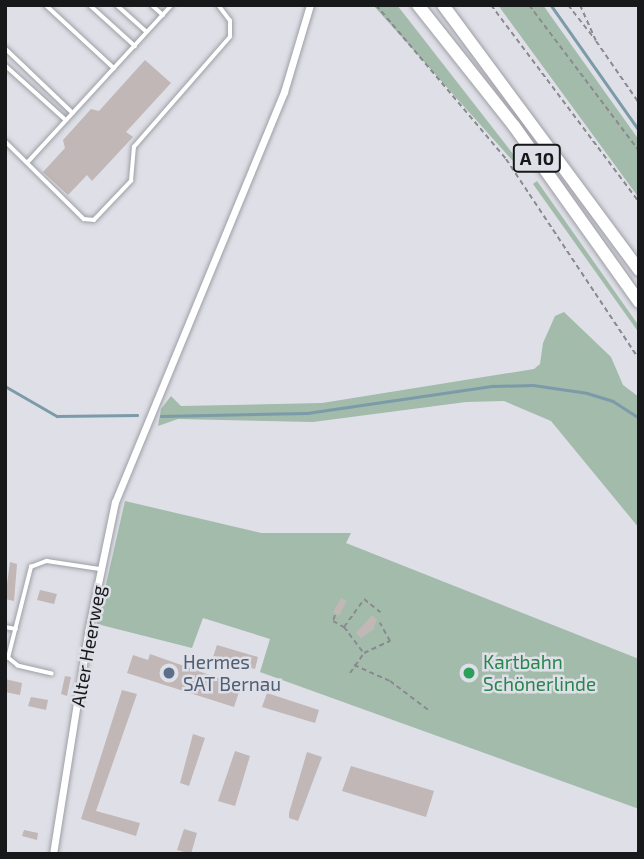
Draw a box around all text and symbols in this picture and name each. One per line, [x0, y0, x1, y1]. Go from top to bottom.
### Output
road number: A 10 [512, 144, 562, 173]
street label: Alter Heerweg [66, 583, 110, 709]
place label: Hermes SAT Bernau [183, 651, 282, 695]
place label: Kartbahn Schönerlinde [483, 651, 596, 695]
marker: Hermes SAT Bernau [161, 665, 177, 681]
marker: Kartbahn Schönerlinde [461, 665, 477, 681]

